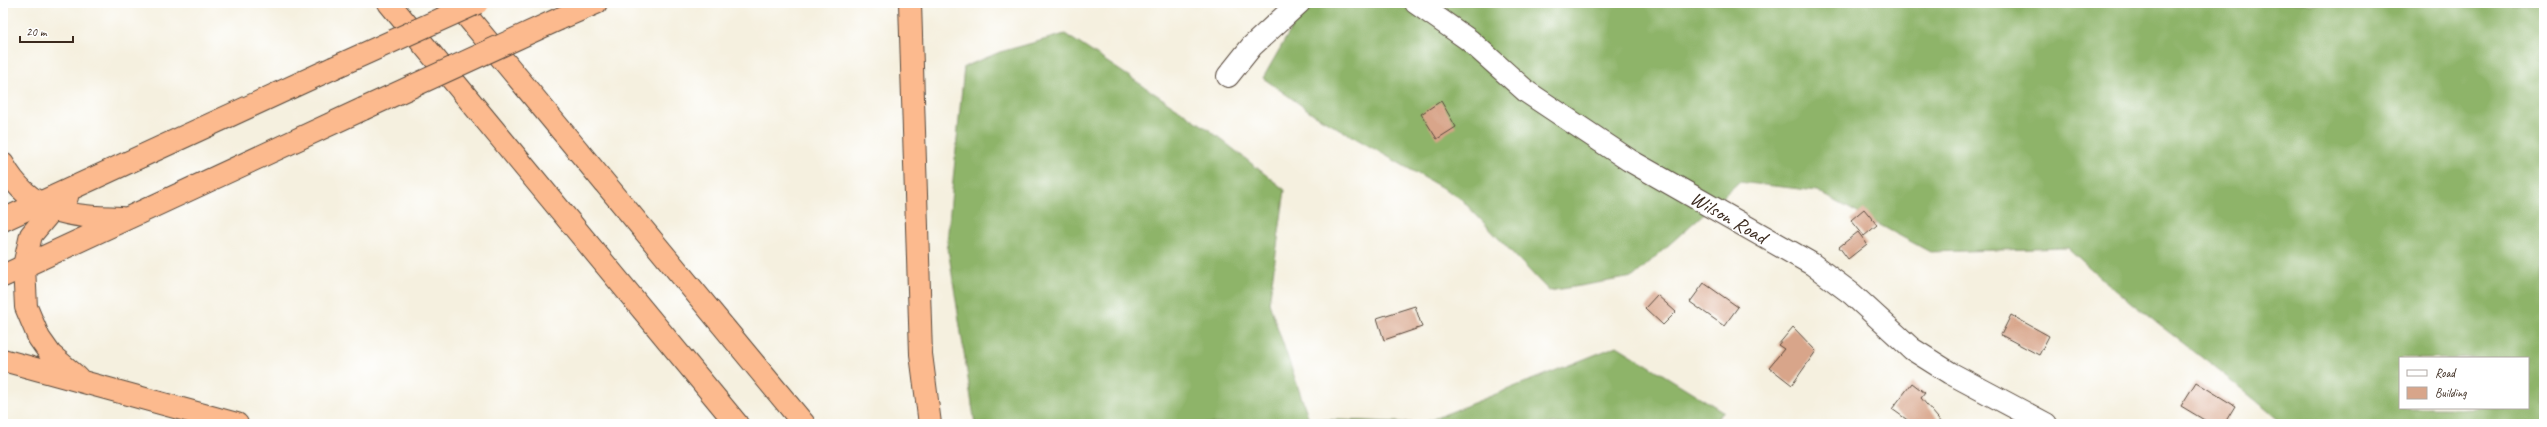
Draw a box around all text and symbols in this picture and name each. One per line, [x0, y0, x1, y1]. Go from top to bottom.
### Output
scale bar [20, 18, 73, 44]
text: 20 m [26, 24, 48, 40]
street label: Wilson Road [1686, 186, 1774, 251]
legend [2399, 357, 2529, 409]
text: Road [2435, 365, 2457, 381]
text: Building [2435, 385, 2467, 401]

